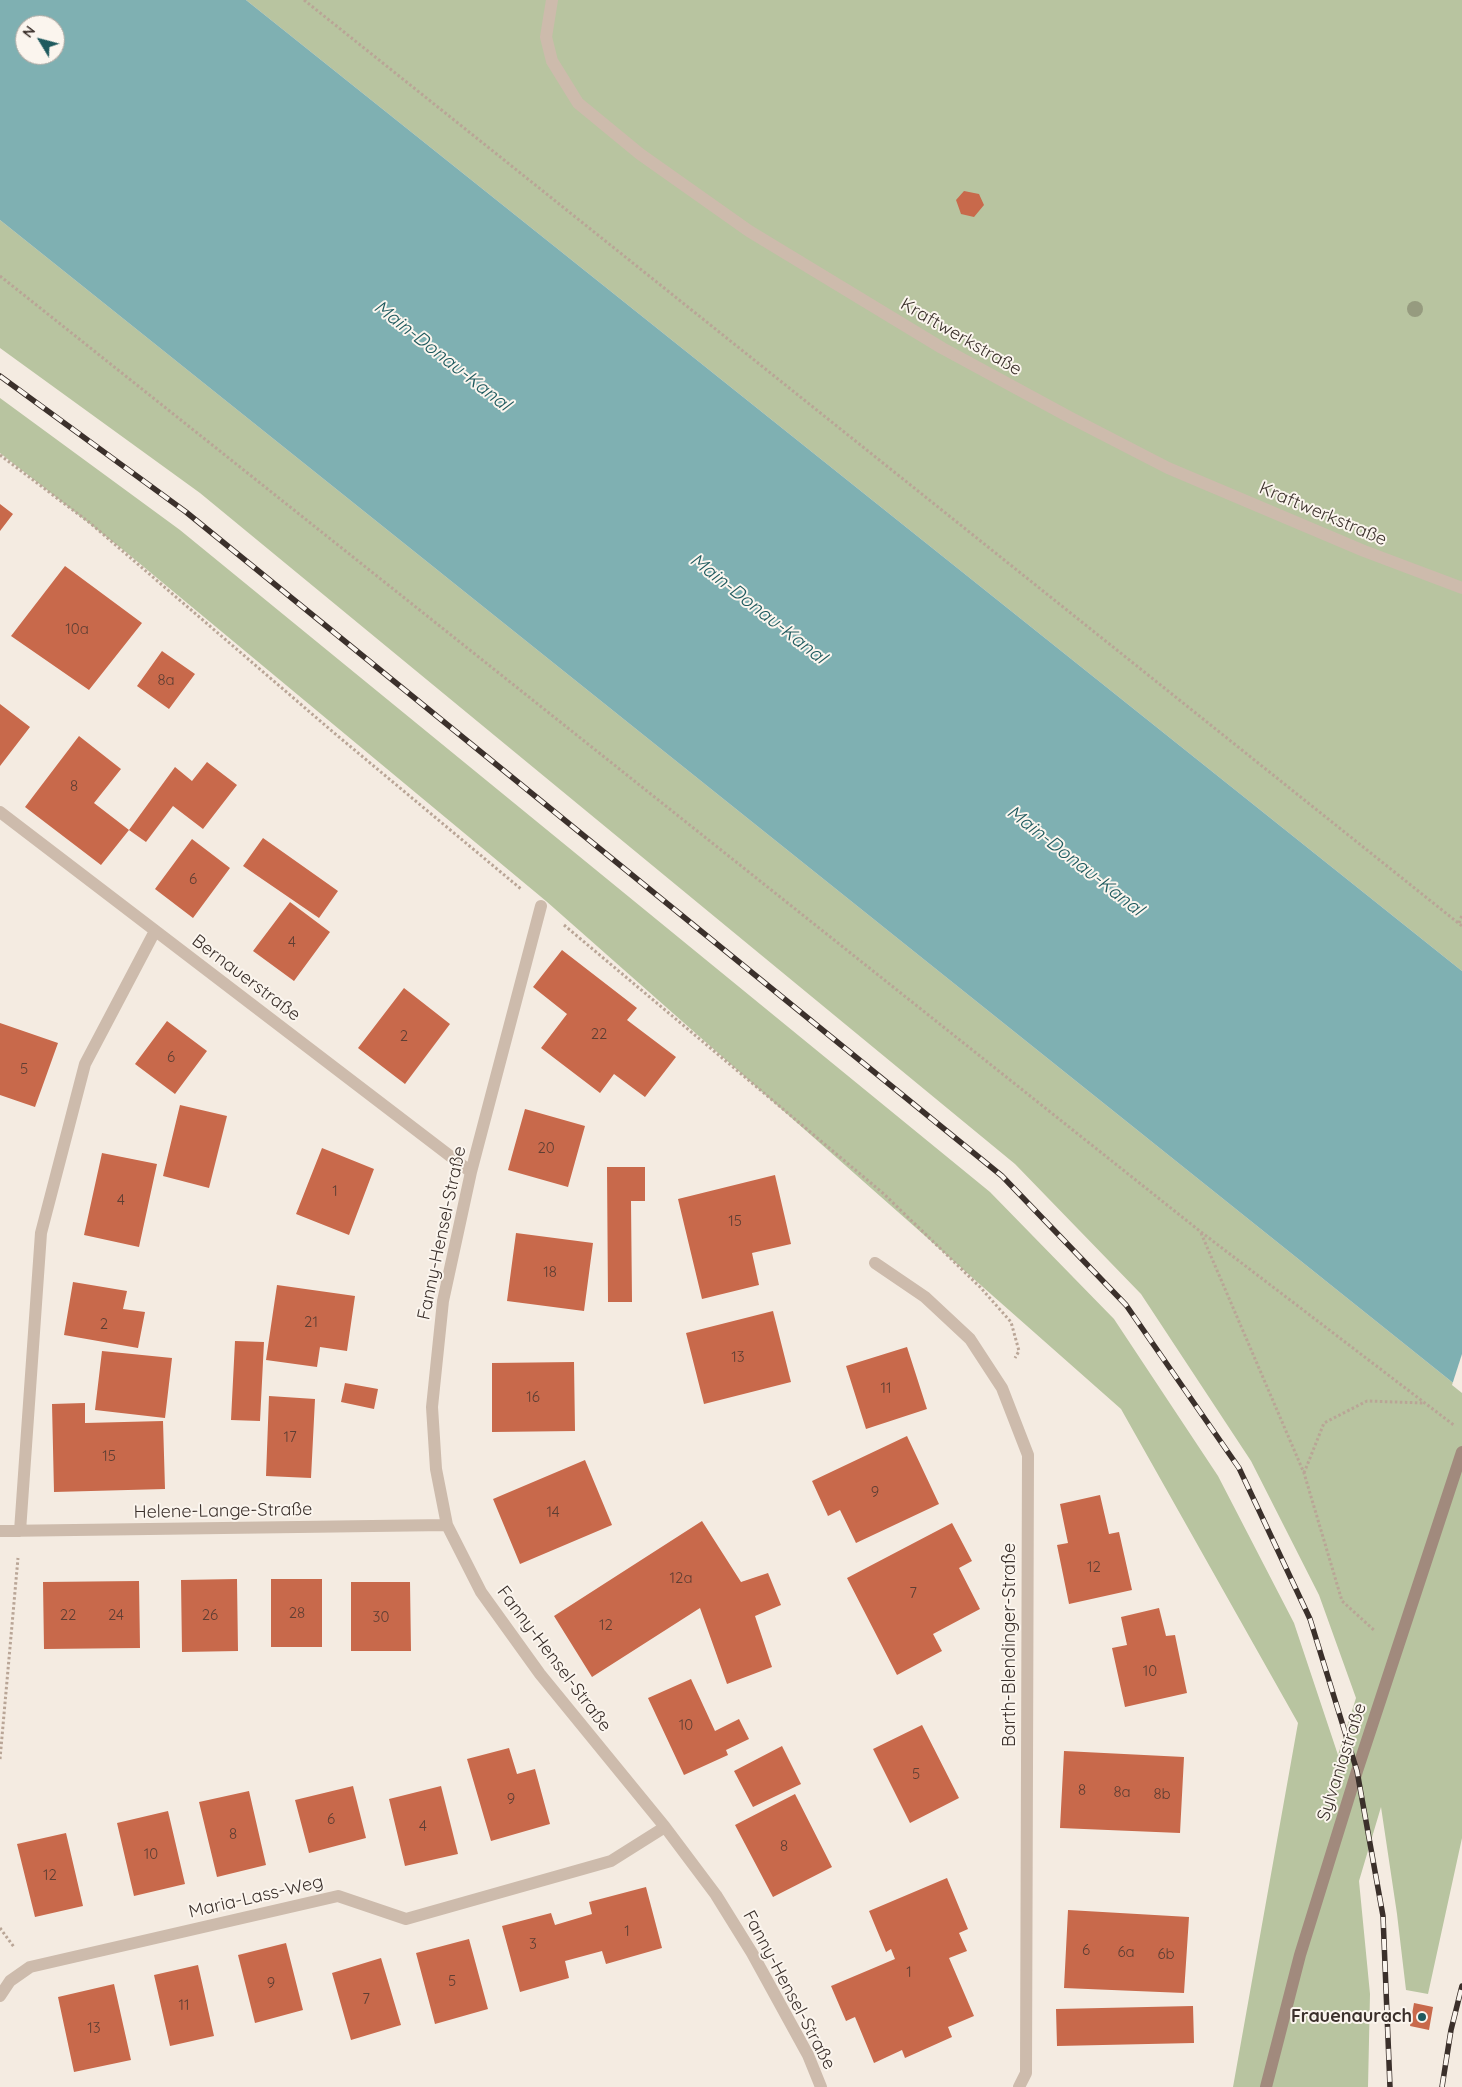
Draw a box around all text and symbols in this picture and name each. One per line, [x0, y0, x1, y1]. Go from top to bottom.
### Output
north arrow [15, 15, 65, 65]
text: N [19, 22, 39, 41]
street label: Kraftwerkstraße [897, 294, 1025, 380]
water label: Main-Donau-Kanal [369, 296, 515, 416]
street label: Kraftwerkstraße [1256, 477, 1390, 551]
water label: Main-Donau-Kanal [685, 549, 831, 669]
house number: 10a [65, 620, 89, 638]
house number: 8a [157, 671, 175, 689]
house number: 8 [70, 777, 78, 795]
water label: Main-Donau-Kanal [1002, 801, 1148, 921]
house number: 6 [189, 870, 197, 888]
street label: Bernauerstraße [187, 930, 305, 1026]
house number: 4 [288, 933, 296, 951]
house number: 22 [591, 1025, 607, 1043]
house number: 2 [400, 1027, 408, 1045]
house number: 6 [167, 1048, 175, 1066]
house number: 5 [20, 1060, 28, 1078]
house number: 20 [537, 1139, 555, 1157]
street label: Fanny-Hensel-Straße [413, 1144, 471, 1322]
house number: 1 [332, 1182, 338, 1200]
house number: 4 [117, 1191, 125, 1209]
house number: 15 [728, 1212, 742, 1230]
house number: 18 [543, 1263, 557, 1281]
house number: 21 [304, 1313, 318, 1331]
house number: 2 [100, 1315, 108, 1333]
house number: 13 [731, 1348, 745, 1366]
house number: 11 [880, 1379, 892, 1397]
house number: 16 [526, 1388, 540, 1406]
house number: 17 [283, 1428, 297, 1446]
house number: 15 [102, 1447, 116, 1465]
house number: 9 [871, 1483, 879, 1501]
street label: Helene-Lange-Straße [133, 1499, 313, 1523]
house number: 14 [546, 1503, 560, 1521]
street label: Barth-Blendinger-Straße [999, 1543, 1021, 1747]
house number: 12 [1087, 1558, 1101, 1576]
house number: 12a [670, 1569, 692, 1587]
street label: Fanny-Hensel-Straße [492, 1582, 616, 1736]
house number: 7 [909, 1584, 917, 1602]
house number: 28 [289, 1604, 305, 1622]
house number: 22 [60, 1606, 76, 1624]
house number: 24 [108, 1606, 124, 1624]
house number: 26 [202, 1606, 218, 1624]
house number: 30 [373, 1608, 389, 1626]
house number: 12 [599, 1616, 613, 1634]
house number: 10 [1143, 1662, 1157, 1680]
street label: Sylvaniastraße [1313, 1700, 1371, 1824]
house number: 10 [679, 1716, 693, 1734]
house number: 5 [912, 1765, 920, 1783]
house number: 8 [1078, 1781, 1086, 1799]
house number: 8a [1113, 1783, 1131, 1801]
house number: 8b [1153, 1785, 1171, 1803]
house number: 9 [507, 1790, 515, 1808]
house number: 6 [327, 1810, 335, 1828]
house number: 4 [419, 1817, 427, 1835]
house number: 8 [229, 1825, 237, 1843]
house number: 8 [780, 1837, 788, 1855]
house number: 10 [144, 1845, 158, 1863]
house number: 12 [43, 1866, 57, 1884]
street label: Maria-Lass-Weg [187, 1871, 325, 1923]
street label: Fanny-Hensel-Straße [738, 1907, 840, 2073]
house number: 1 [624, 1922, 630, 1940]
house number: 3 [529, 1935, 537, 1953]
house number: 6 [1082, 1941, 1090, 1959]
house number: 6a [1117, 1943, 1135, 1961]
house number: 6b [1157, 1945, 1175, 1963]
house number: 1 [906, 1963, 912, 1981]
house number: 5 [448, 1972, 456, 1990]
house number: 9 [267, 1974, 275, 1992]
house number: 7 [362, 1990, 370, 2008]
house number: 11 [178, 1996, 190, 2014]
place label: Frauenaurach [1291, 2006, 1412, 2028]
marker: Frauenaurach [1416, 2011, 1428, 2023]
house number: 13 [87, 2019, 101, 2037]

